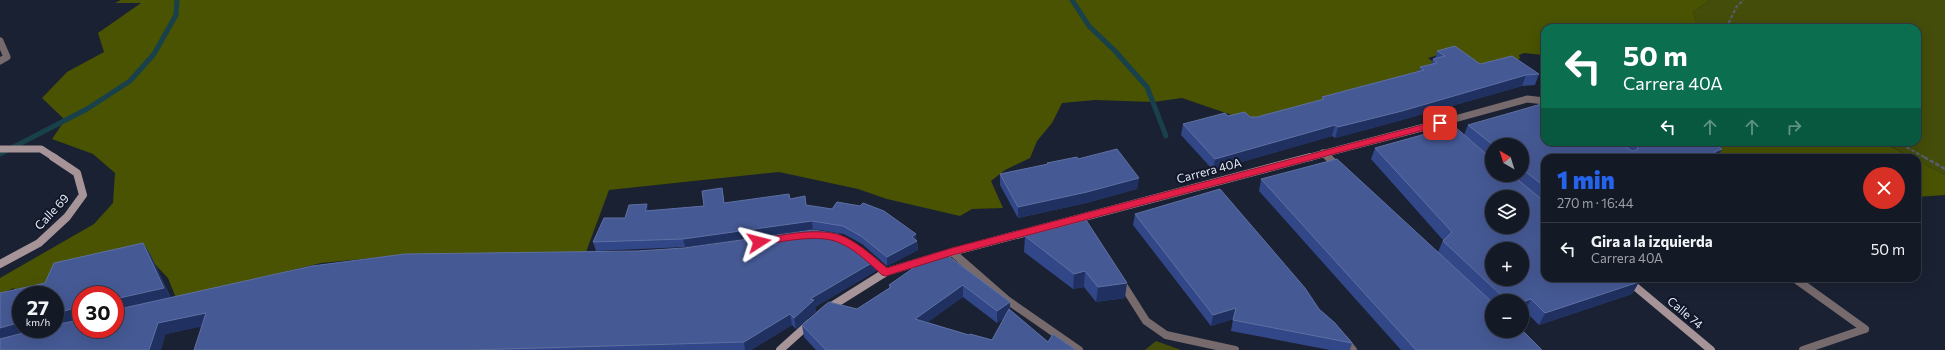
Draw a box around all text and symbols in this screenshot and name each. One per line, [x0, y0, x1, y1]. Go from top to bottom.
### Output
text: 50 m [1623, 38, 1688, 72]
icon: left [1557, 40, 1609, 92]
text: Carrera 40A [1623, 72, 1723, 94]
pin [1423, 106, 1457, 140]
icon: arrive [1429, 112, 1451, 134]
icon: left [1657, 116, 1679, 138]
icon: ahead [1699, 116, 1721, 138]
icon: ahead [1741, 116, 1763, 138]
icon: right [1783, 116, 1805, 138]
north arrow [1485, 138, 1529, 182]
map controls [1485, 138, 1529, 338]
street label: Carrera 40A [1175, 155, 1243, 185]
text: 1 min [1557, 165, 1615, 194]
button: close [1863, 167, 1905, 209]
button: layers [1485, 190, 1529, 234]
street label: Calle 69 [31, 191, 71, 232]
text: 270 m · 16:44 [1557, 195, 1633, 211]
position arrow [738, 221, 780, 263]
text: Gira a la izquierda [1591, 232, 1713, 250]
icon: left [1557, 238, 1579, 260]
text: 50 m [1871, 240, 1905, 258]
button: + [1485, 242, 1529, 286]
text: Carrera 40A [1591, 250, 1663, 266]
speed limit sign: 30 [72, 286, 124, 338]
street label: Calle 74 [1665, 293, 1706, 331]
button: − [1485, 294, 1529, 338]
text: 27 [27, 295, 49, 319]
text: km/h [26, 316, 50, 328]

